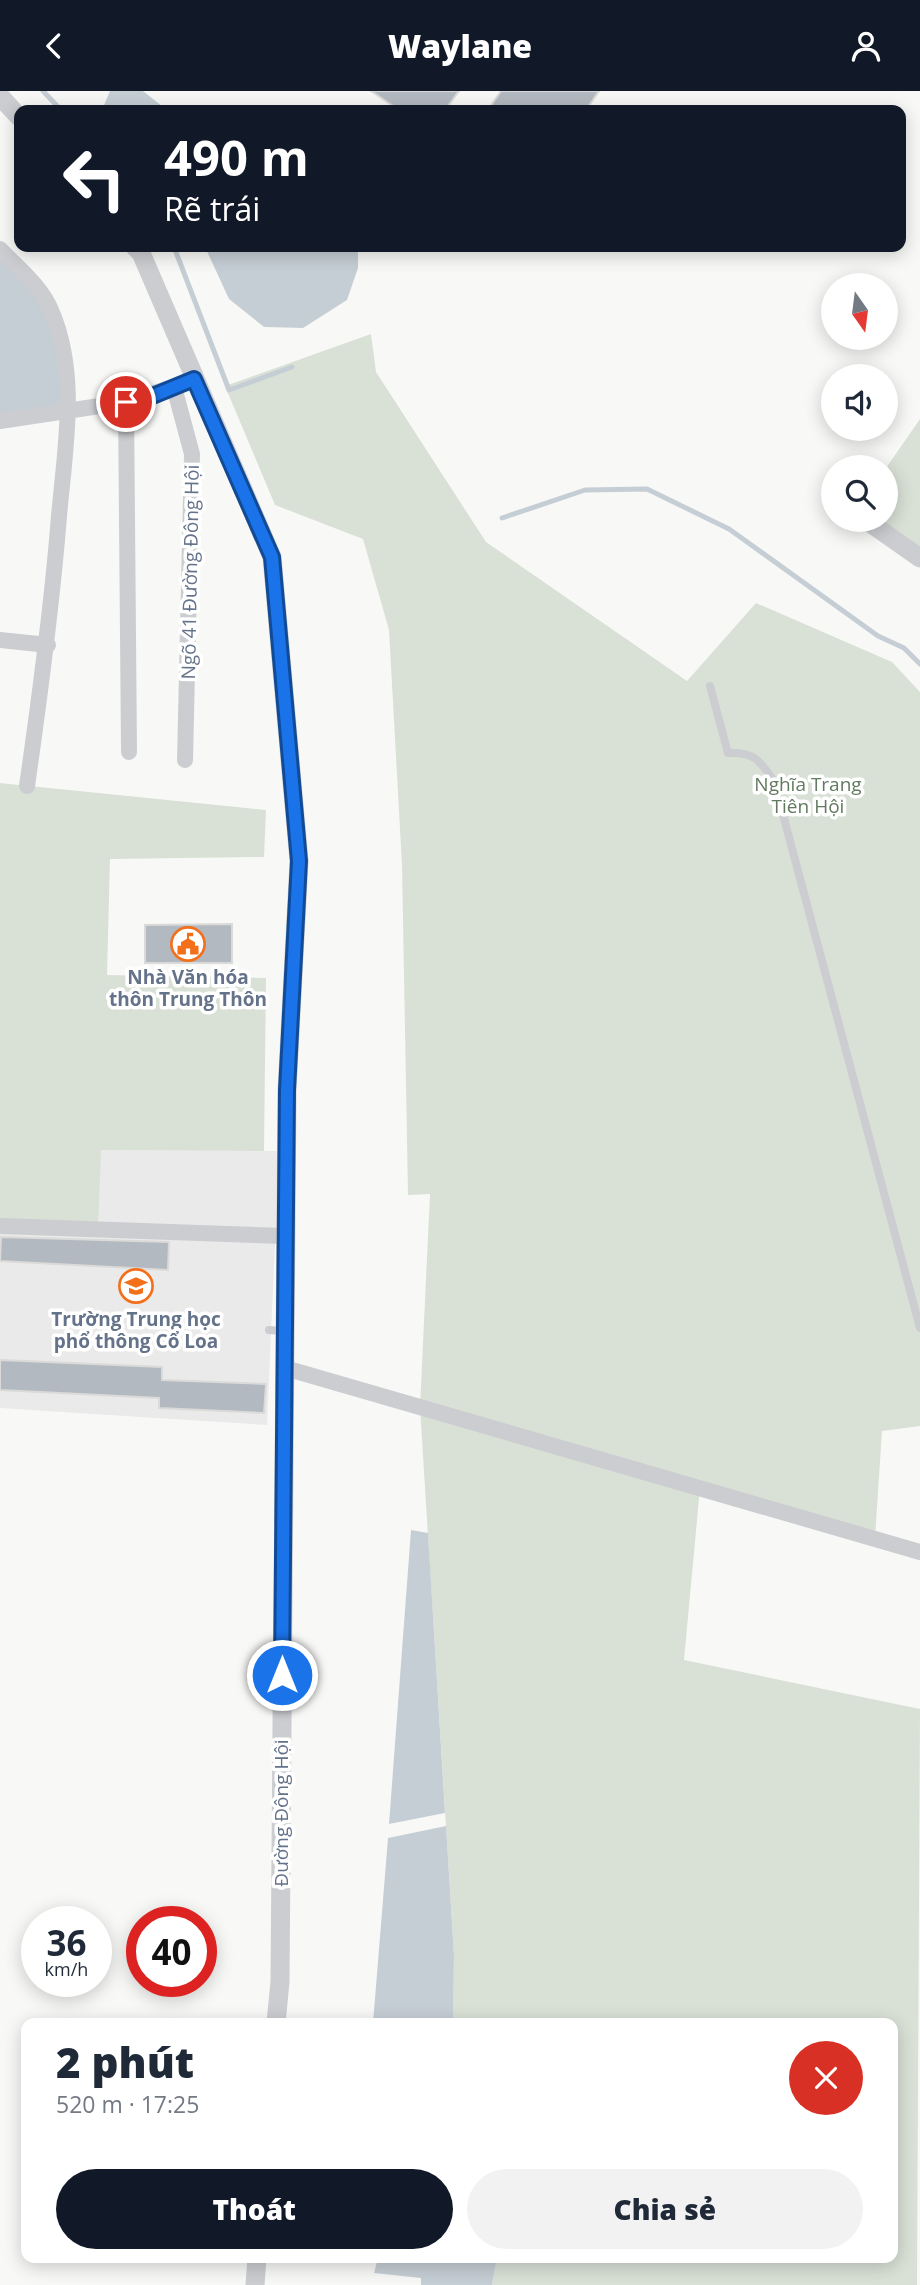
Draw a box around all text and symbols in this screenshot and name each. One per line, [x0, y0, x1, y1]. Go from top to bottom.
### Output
text: Waylane [388, 24, 532, 67]
icon: back [35, 27, 73, 65]
icon: person [847, 27, 885, 65]
text: 490 m [164, 124, 309, 190]
icon: left [49, 133, 140, 224]
text: Rẽ trái [164, 187, 260, 230]
north arrow [821, 273, 898, 350]
map controls [821, 273, 898, 532]
button: sound [821, 364, 898, 441]
pin [96, 372, 156, 432]
icon: arrive [107, 383, 145, 421]
button: search [821, 455, 898, 532]
street label: Ngõ 41 Đường Đông Hội [175, 464, 205, 680]
park label: Nghĩa Trang Tiên Hội [754, 771, 862, 819]
public building icon: Nhà Văn hóa thôn Trung Thôn [169, 925, 207, 963]
place label: Nhà Văn hóa thôn Trung Thôn [109, 964, 267, 1012]
school or university icon: Trường Trung học phổ thông Cổ Loa [117, 1267, 155, 1305]
place label: Trường Trung học phổ thông Cổ Loa [51, 1306, 221, 1354]
position arrow [245, 1638, 319, 1712]
street label: Đường Đông Hội [268, 1739, 294, 1887]
speed limit sign: 40 [126, 1906, 217, 1997]
text: 36 [46, 1919, 87, 1966]
text: km/h [45, 1957, 88, 1981]
text: 2 phút [56, 2033, 194, 2090]
button: close [789, 2041, 863, 2115]
text: 520 m · 17:25 [56, 2088, 199, 2120]
button: Thoát [56, 2169, 453, 2249]
button: Chia sẻ [467, 2169, 863, 2249]

